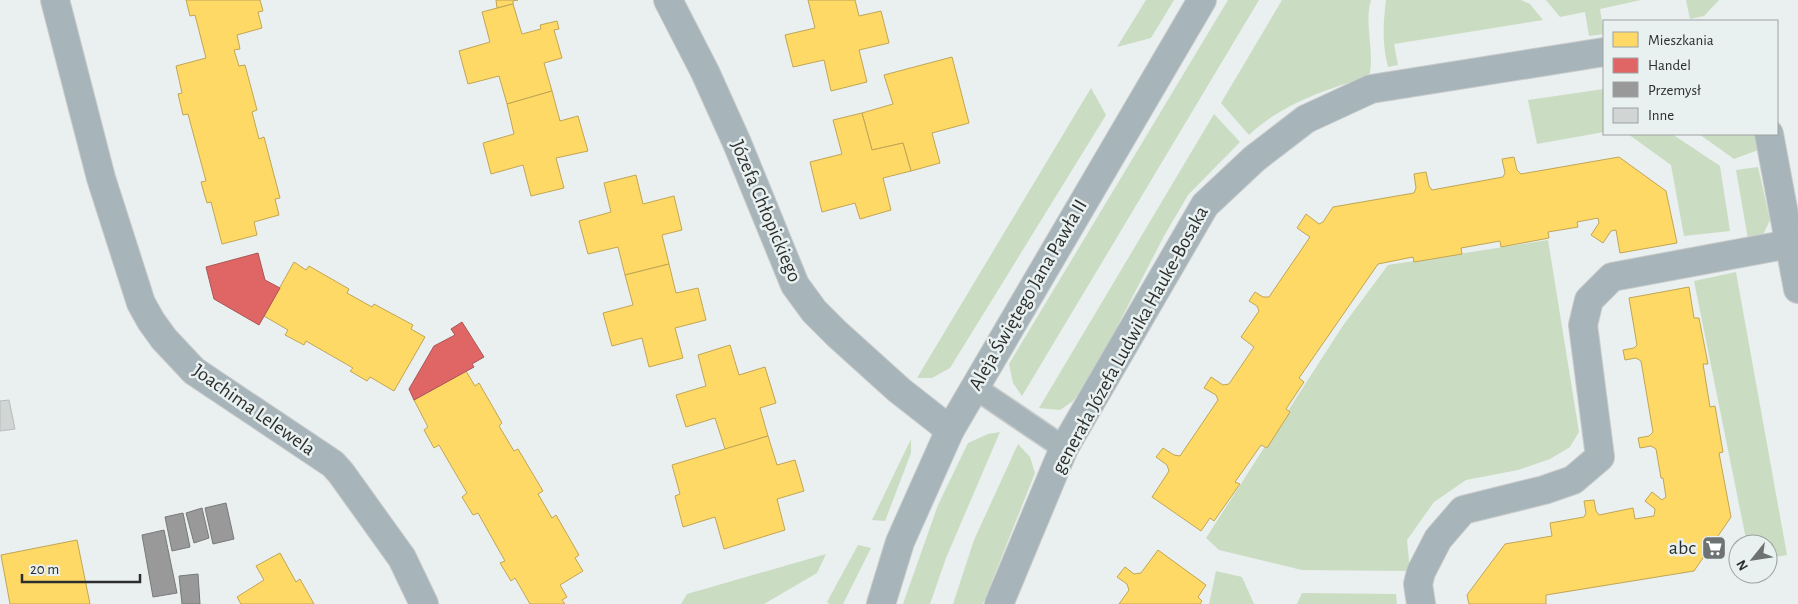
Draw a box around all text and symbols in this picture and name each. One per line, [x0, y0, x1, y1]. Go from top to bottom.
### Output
legend [1603, 20, 1778, 135]
text: Mieszkania [1648, 33, 1714, 48]
text: Handel [1648, 58, 1691, 73]
text: Przemysł [1648, 83, 1701, 98]
text: Inne [1648, 108, 1674, 123]
street label: Józefa Chłopickiego [727, 137, 805, 285]
street label: Aleja Świętego Jana Pawła II [964, 196, 1091, 394]
street label: generała Józefa Ludwika Hauke-Bosaka [1048, 203, 1212, 477]
street label: Joachima Lelewela [189, 360, 319, 460]
north arrow [1728, 534, 1778, 584]
supermarket icon: abc [1701, 535, 1727, 561]
place label: abc [1669, 538, 1696, 558]
scale bar [22, 552, 140, 584]
text: N [1734, 557, 1751, 573]
text: 20 m [30, 562, 59, 577]

